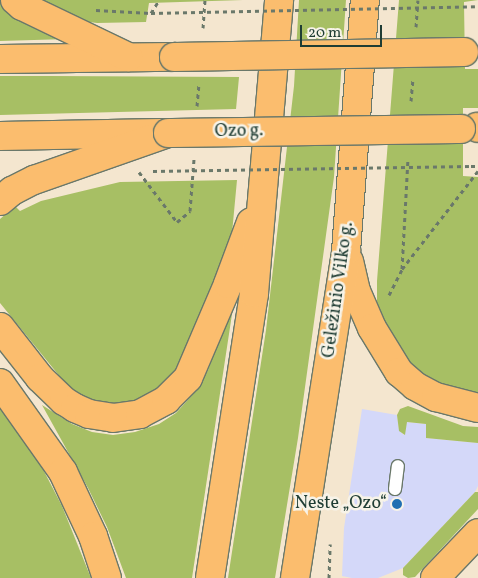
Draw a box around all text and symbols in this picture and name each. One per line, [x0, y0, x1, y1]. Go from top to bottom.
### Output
scale bar [303, 15, 386, 47]
text: 20 m [308, 23, 341, 44]
street label: Ozo g. [214, 121, 264, 143]
street label: Geležinio Vilko g. [319, 220, 359, 360]
place label: Neste „Ozo“ [295, 493, 387, 515]
marker: Neste „Ozo“ [391, 498, 403, 510]

